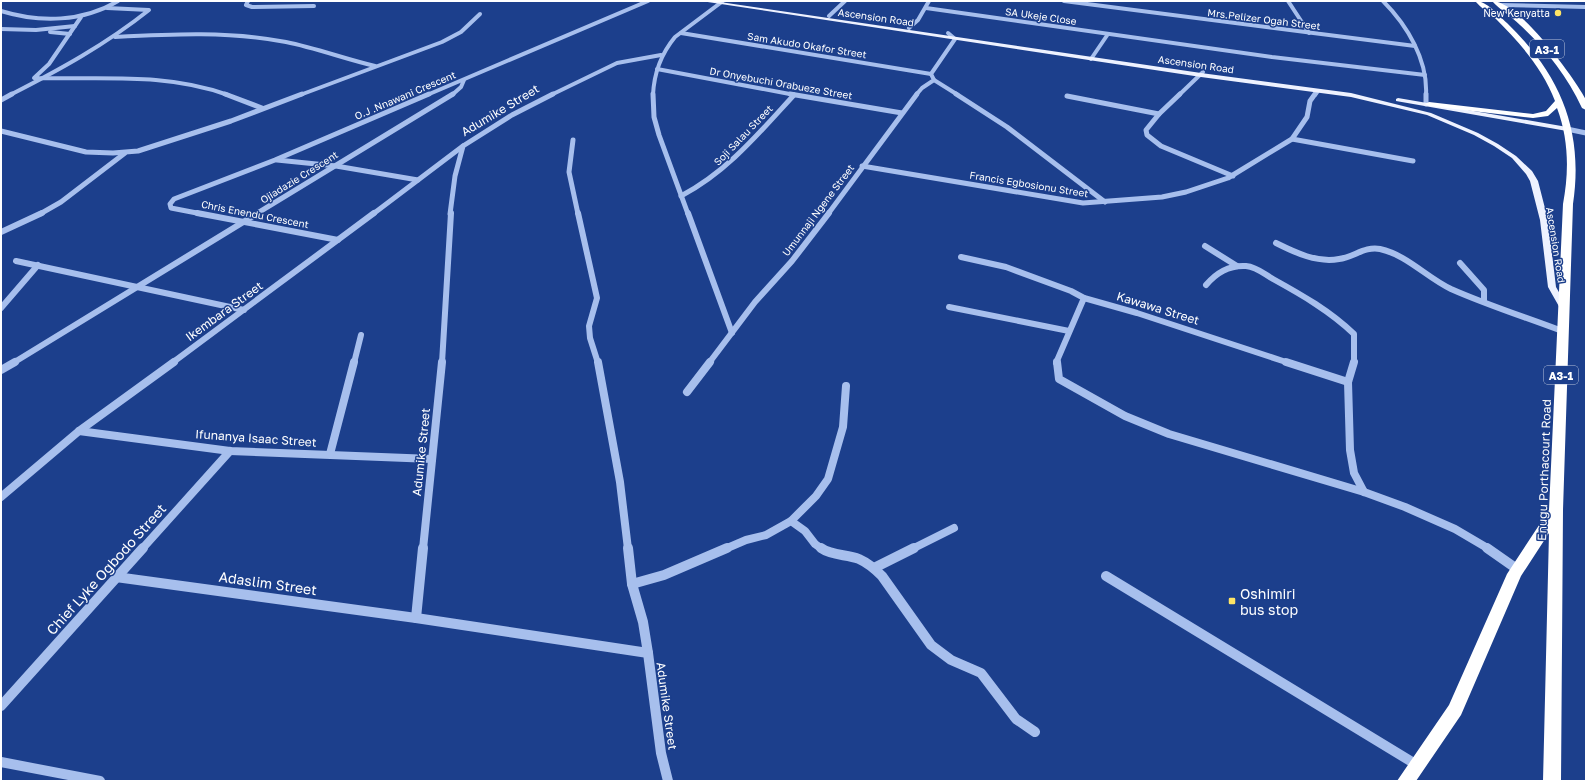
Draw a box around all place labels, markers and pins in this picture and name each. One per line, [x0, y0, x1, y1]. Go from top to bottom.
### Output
place label: New Kenyatta [1483, 7, 1550, 19]
marker: New Kenyatta [1553, 8, 1563, 18]
place label: Oshimiri bus stop [1240, 585, 1298, 618]
marker: Oshimiri bus stop [1227, 596, 1237, 606]

